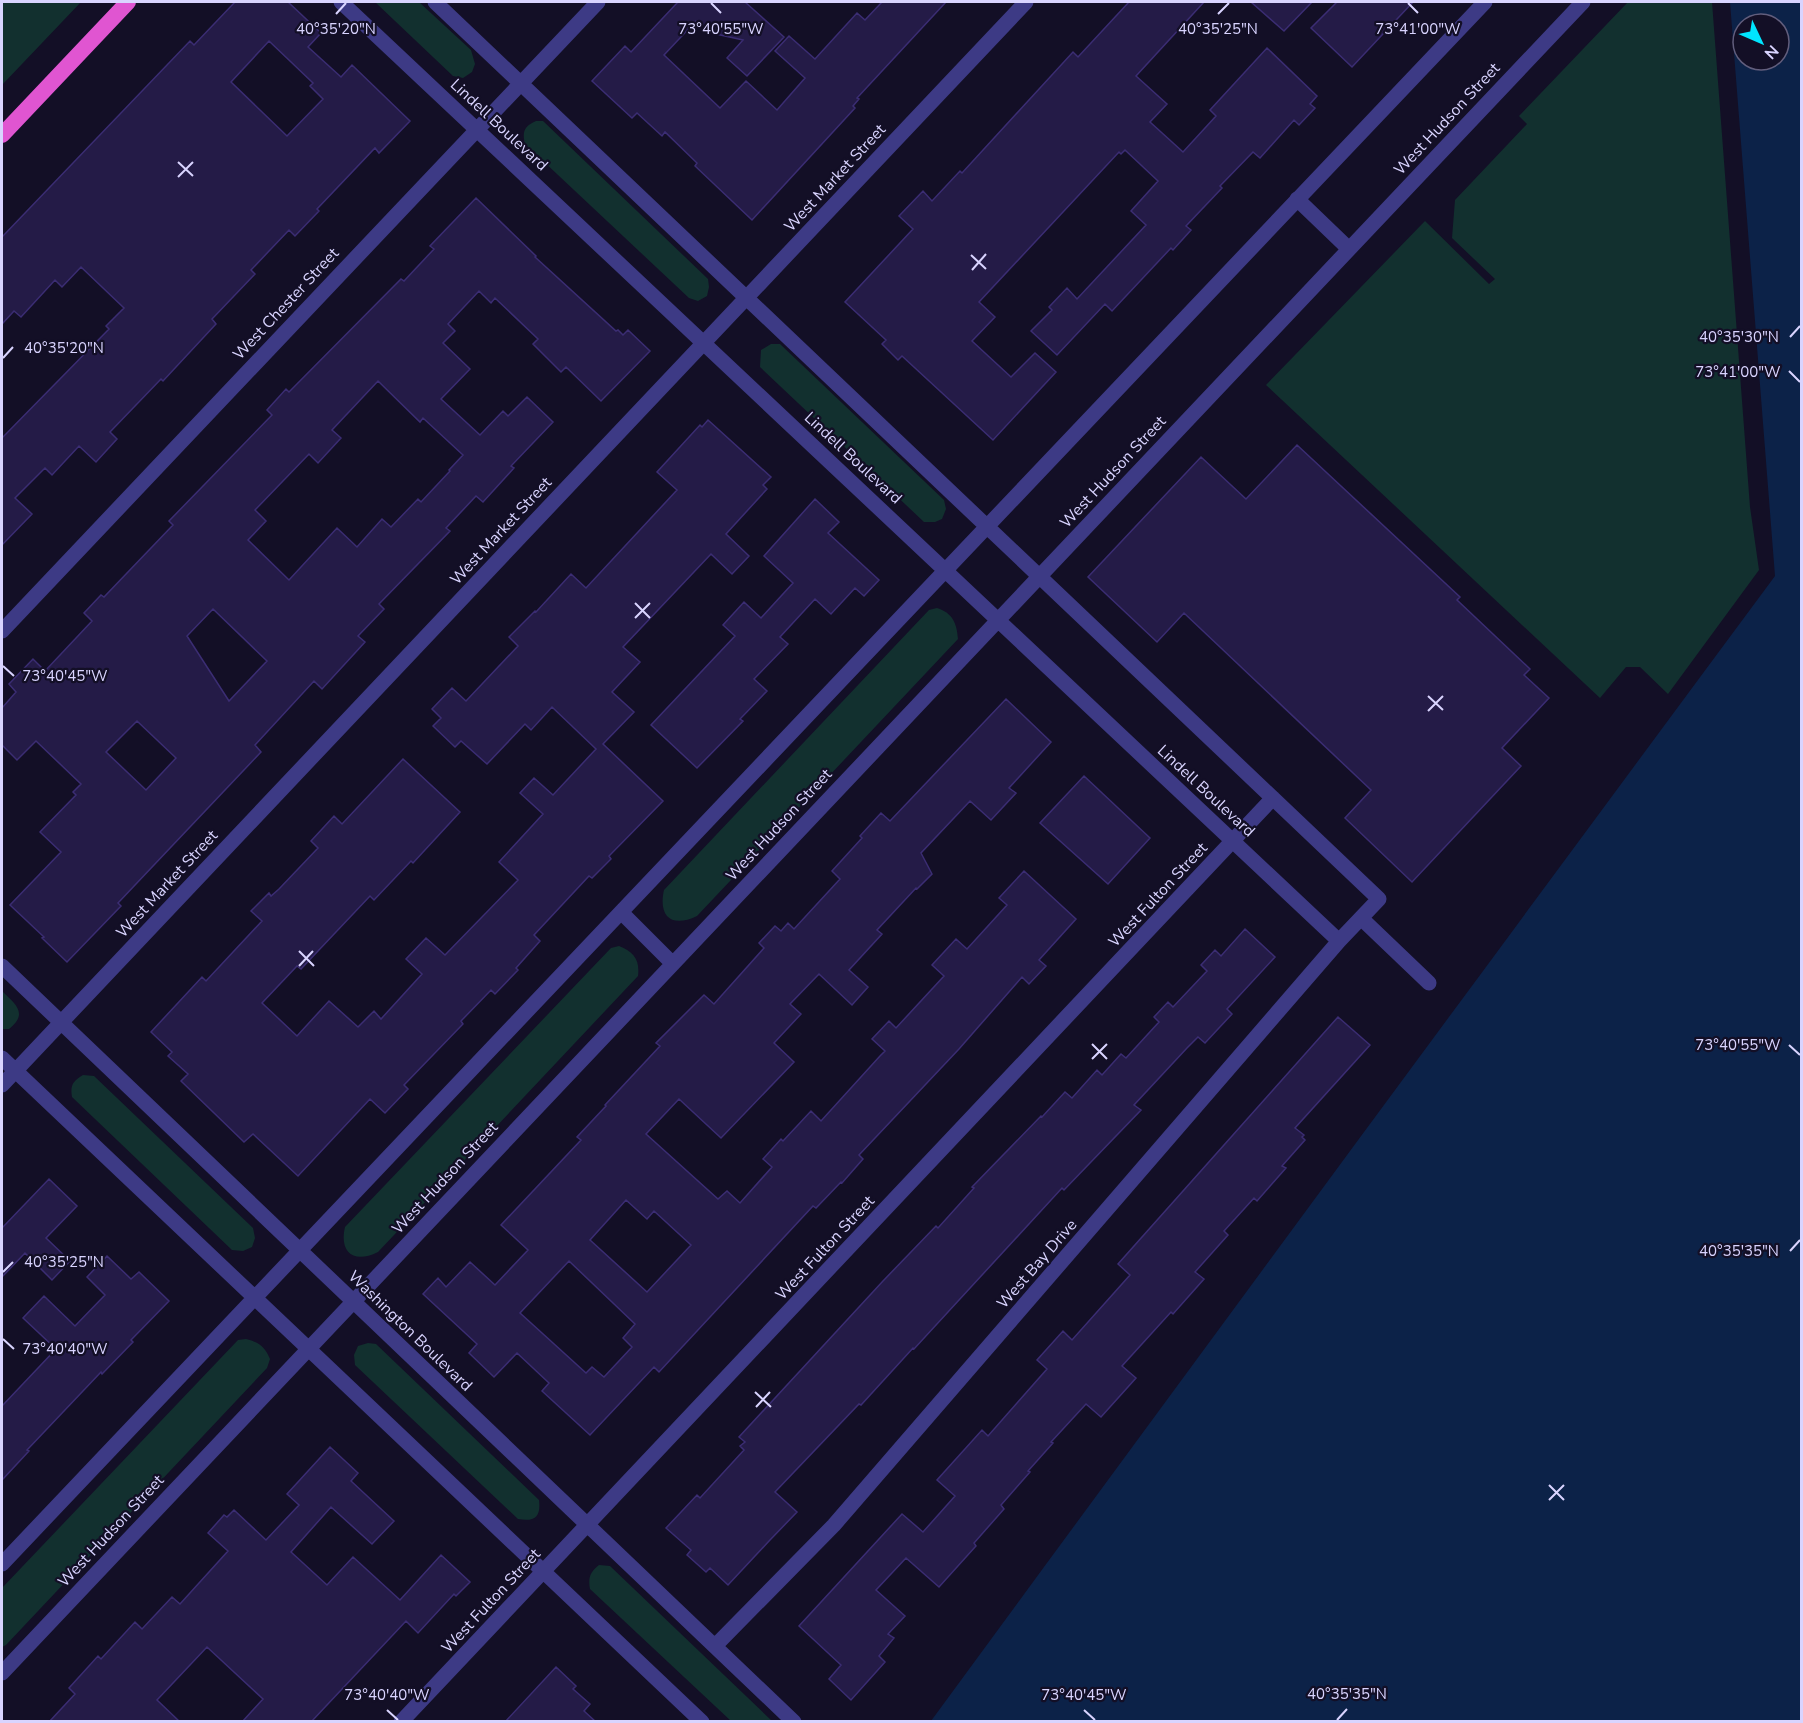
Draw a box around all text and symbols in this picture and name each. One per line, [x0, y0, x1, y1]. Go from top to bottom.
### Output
north arrow [1731, 12, 1791, 72]
text: 40°35'20"N [296, 19, 376, 39]
text: 73°40'55"W [678, 19, 764, 39]
text: 40°35'25"N [1178, 19, 1258, 39]
text: 73°41'00"W [1375, 19, 1461, 39]
text: N [1759, 40, 1783, 64]
street label: West Hudson Street [1389, 58, 1505, 180]
street label: Lindell Boulevard [445, 74, 553, 176]
street label: West Market Street [779, 119, 891, 237]
street label: West Chester Street [228, 243, 344, 365]
text: 40°35'30"N [1699, 327, 1779, 347]
text: 40°35'20"N [24, 338, 104, 358]
text: 73°41'00"W [1695, 362, 1781, 382]
street label: Lindell Boulevard [799, 407, 907, 509]
street label: West Hudson Street [1055, 411, 1171, 533]
street label: West Market Street [445, 472, 557, 590]
text: 73°40'45"W [22, 666, 108, 686]
street label: Lindell Boulevard [1152, 740, 1260, 842]
street label: West Hudson Street [721, 764, 837, 886]
street label: West Market Street [111, 825, 223, 943]
street label: West Fulton Street [1104, 837, 1213, 952]
text: 73°40'55"W [1695, 1035, 1781, 1055]
street label: West Hudson Street [387, 1117, 503, 1239]
street label: West Fulton Street [771, 1190, 880, 1305]
street label: West Bay Drive [992, 1215, 1082, 1313]
text: 40°35'35"N [1699, 1241, 1779, 1261]
text: 40°35'25"N [24, 1252, 104, 1272]
street label: Washington Boulevard [343, 1266, 477, 1396]
text: 73°40'40"W [22, 1339, 108, 1359]
street label: West Hudson Street [53, 1470, 169, 1592]
street label: West Fulton Street [437, 1543, 546, 1658]
text: 40°35'35"N [1307, 1684, 1387, 1704]
text: 73°40'40"W [344, 1685, 430, 1705]
text: 73°40'45"W [1041, 1685, 1127, 1705]

